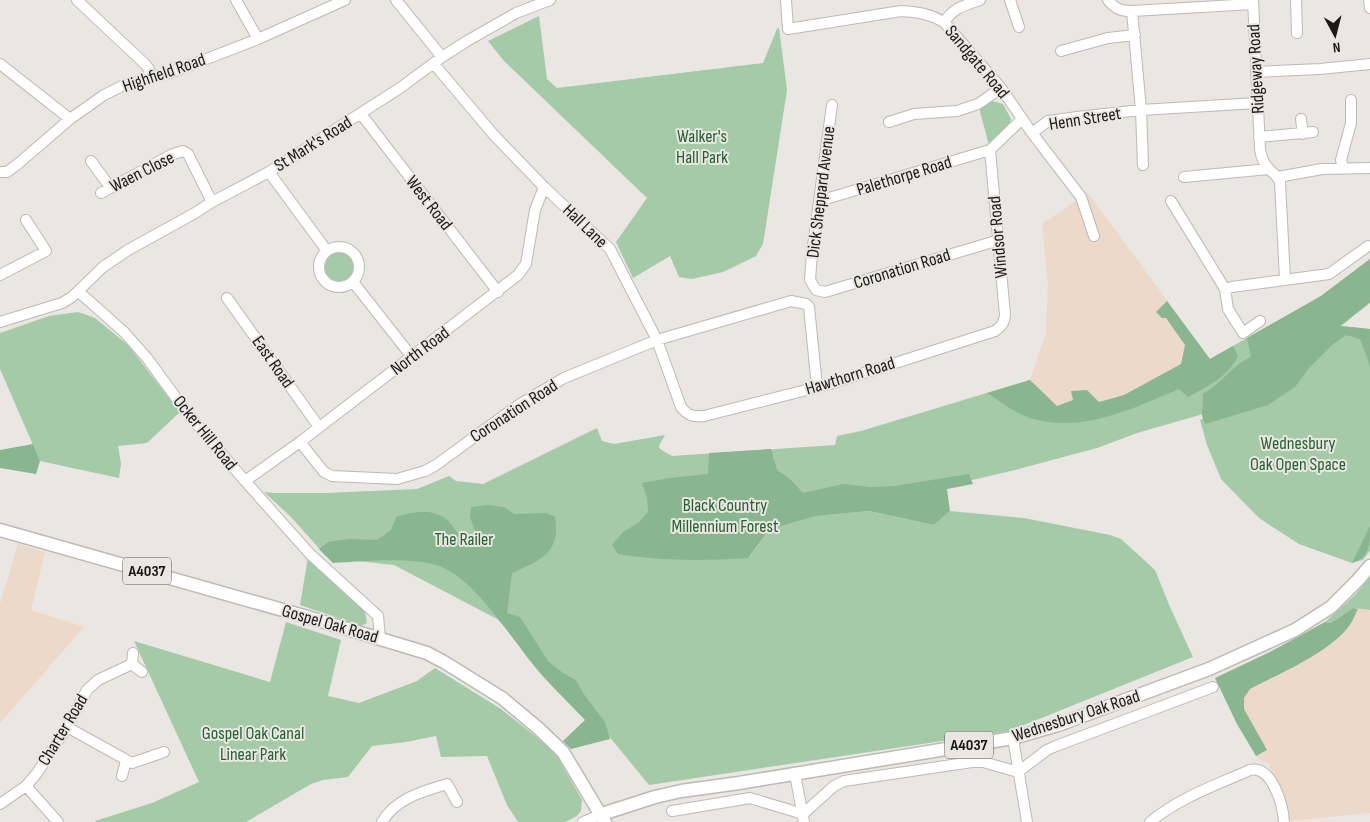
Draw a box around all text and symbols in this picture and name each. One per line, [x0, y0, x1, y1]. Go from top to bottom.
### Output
north arrow [1310, 10, 1360, 60]
street label: Sandgate Road [940, 21, 1014, 103]
street label: Ridgeway Road [1243, 24, 1269, 114]
text: N [1332, 39, 1341, 56]
street label: Highfield Road [120, 49, 208, 97]
street label: Henn Street [1047, 103, 1123, 135]
street label: St Mark's Road [270, 112, 356, 176]
street label: Dick Sheppard Avenue [802, 125, 840, 259]
park label: Walker's Hall Park [676, 126, 728, 168]
street label: Waen Close [106, 147, 178, 197]
street label: Palethorpe Road [854, 152, 954, 200]
street label: West Road [401, 172, 457, 234]
street label: Windsor Road [984, 195, 1012, 279]
street label: Hall Lane [558, 200, 612, 252]
street label: Coronation Road [851, 244, 953, 294]
street label: North Road [386, 322, 454, 380]
street label: East Road [248, 332, 298, 392]
street label: Hawthorn Road [803, 352, 897, 400]
street label: Coronation Road [466, 375, 562, 447]
street label: Ocker Hill Road [169, 391, 241, 475]
park label: Wednesbury Oak Open Space [1250, 433, 1346, 475]
park label: Black Country Millennium Forest [672, 495, 779, 537]
park label: The Railer [434, 529, 494, 550]
road number: A4037 [123, 558, 171, 584]
street label: Gospel Oak Road [279, 600, 381, 648]
street label: Wednesbury Oak Road [1009, 685, 1143, 747]
street label: Charter Road [34, 691, 92, 769]
park label: Gospel Oak Canal Linear Park [202, 723, 304, 765]
road number: A4037 [945, 732, 993, 758]

